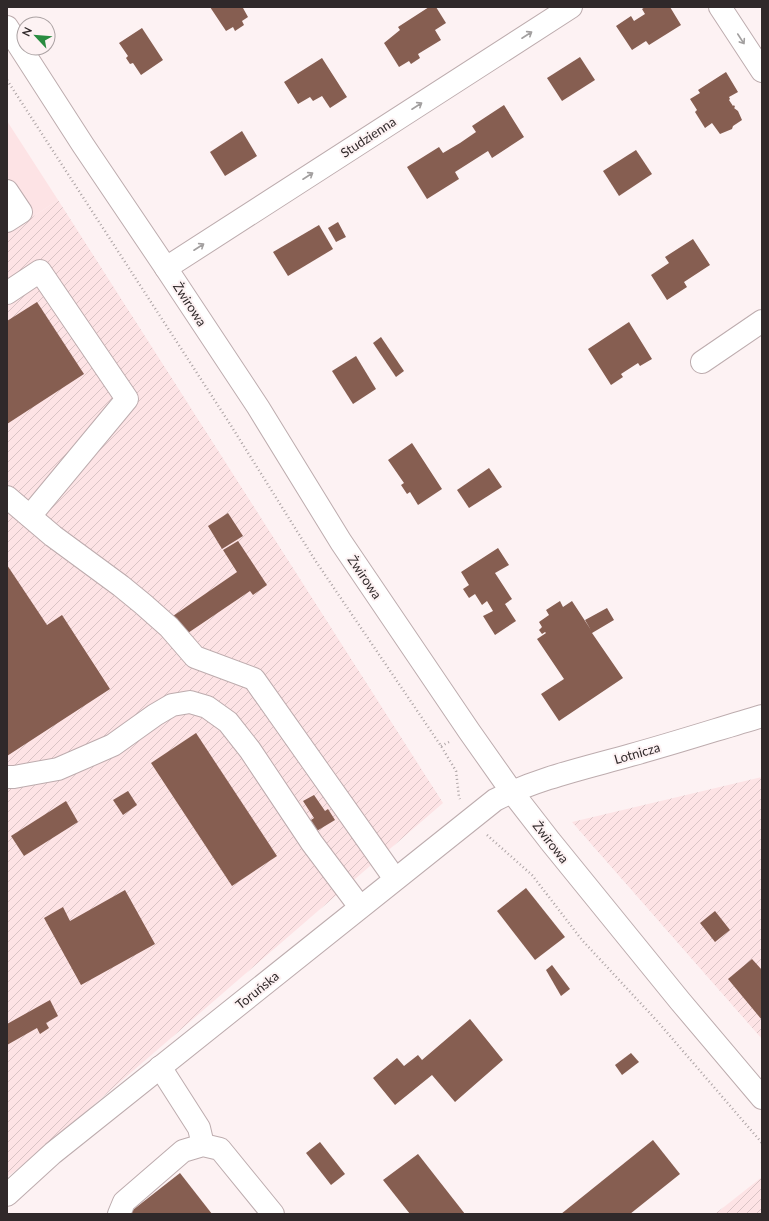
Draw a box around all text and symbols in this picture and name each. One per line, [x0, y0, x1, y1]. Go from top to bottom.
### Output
north arrow [16, 16, 56, 56]
text: N [19, 25, 34, 38]
one-way arrow [521, 31, 533, 39]
one-way arrow [737, 33, 745, 44]
one-way arrow [411, 102, 422, 110]
street label: Studzienna [337, 113, 399, 161]
one-way arrow [302, 172, 313, 180]
one-way arrow [193, 243, 204, 251]
street label: Żwirowa [170, 279, 210, 329]
street label: Żwirowa [345, 552, 385, 602]
street label: Lotnicza [612, 739, 662, 767]
street label: Żwirowa [530, 818, 572, 866]
street label: Toruńska [232, 968, 282, 1012]

